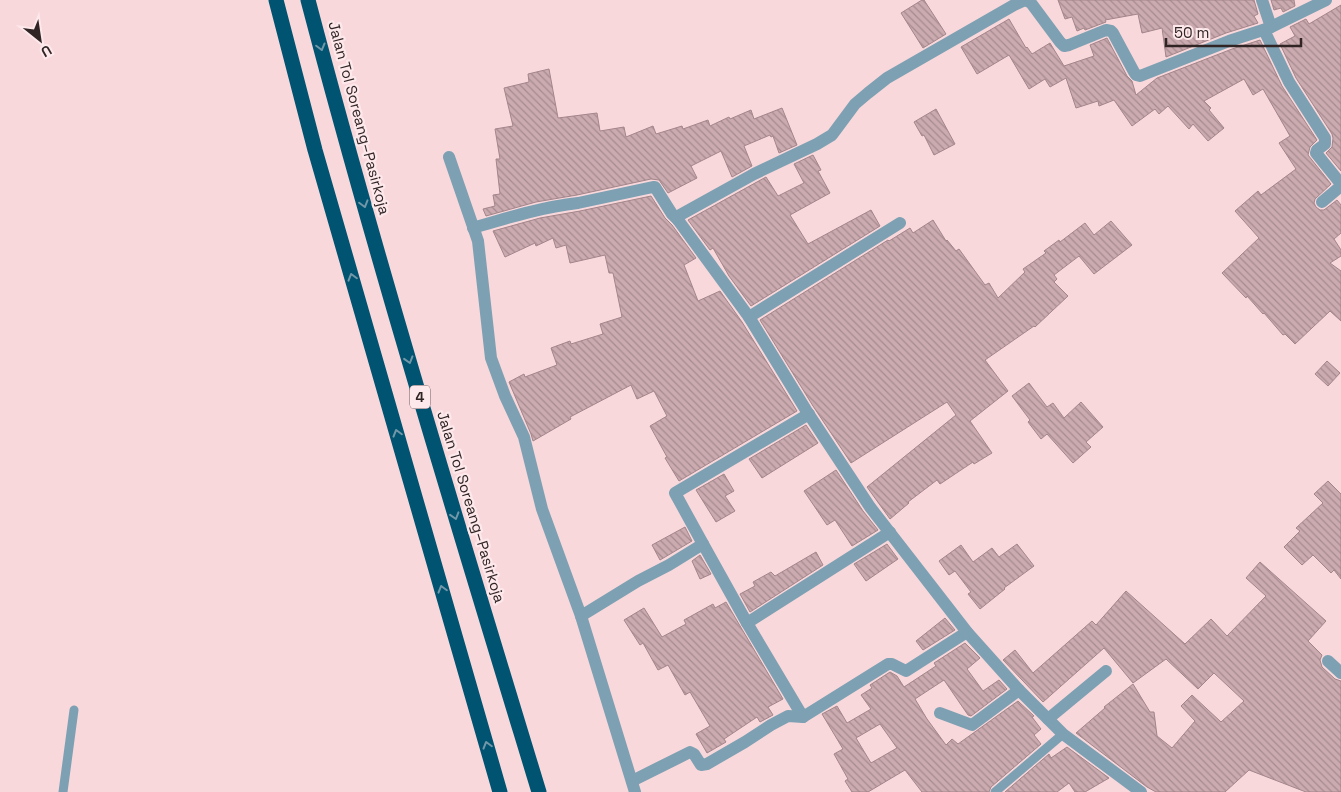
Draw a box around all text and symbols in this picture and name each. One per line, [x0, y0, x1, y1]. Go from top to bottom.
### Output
north arrow [15, 15, 65, 65]
scale bar [1166, 15, 1301, 47]
street label: Jalan Tol Soreang–Pasirkoja [324, 19, 395, 217]
text: 50 m [1174, 23, 1209, 42]
text: U [38, 41, 55, 61]
one-way arrow [315, 43, 325, 51]
one-way arrow [358, 199, 368, 207]
one-way arrow [348, 273, 358, 281]
one-way arrow [403, 355, 413, 364]
road number: 4 [410, 386, 430, 408]
street label: Jalan Tol Soreang–Pasirkoja [433, 409, 510, 605]
one-way arrow [393, 429, 403, 437]
one-way arrow [450, 511, 460, 519]
one-way arrow [437, 585, 448, 593]
one-way arrow [482, 741, 493, 750]

